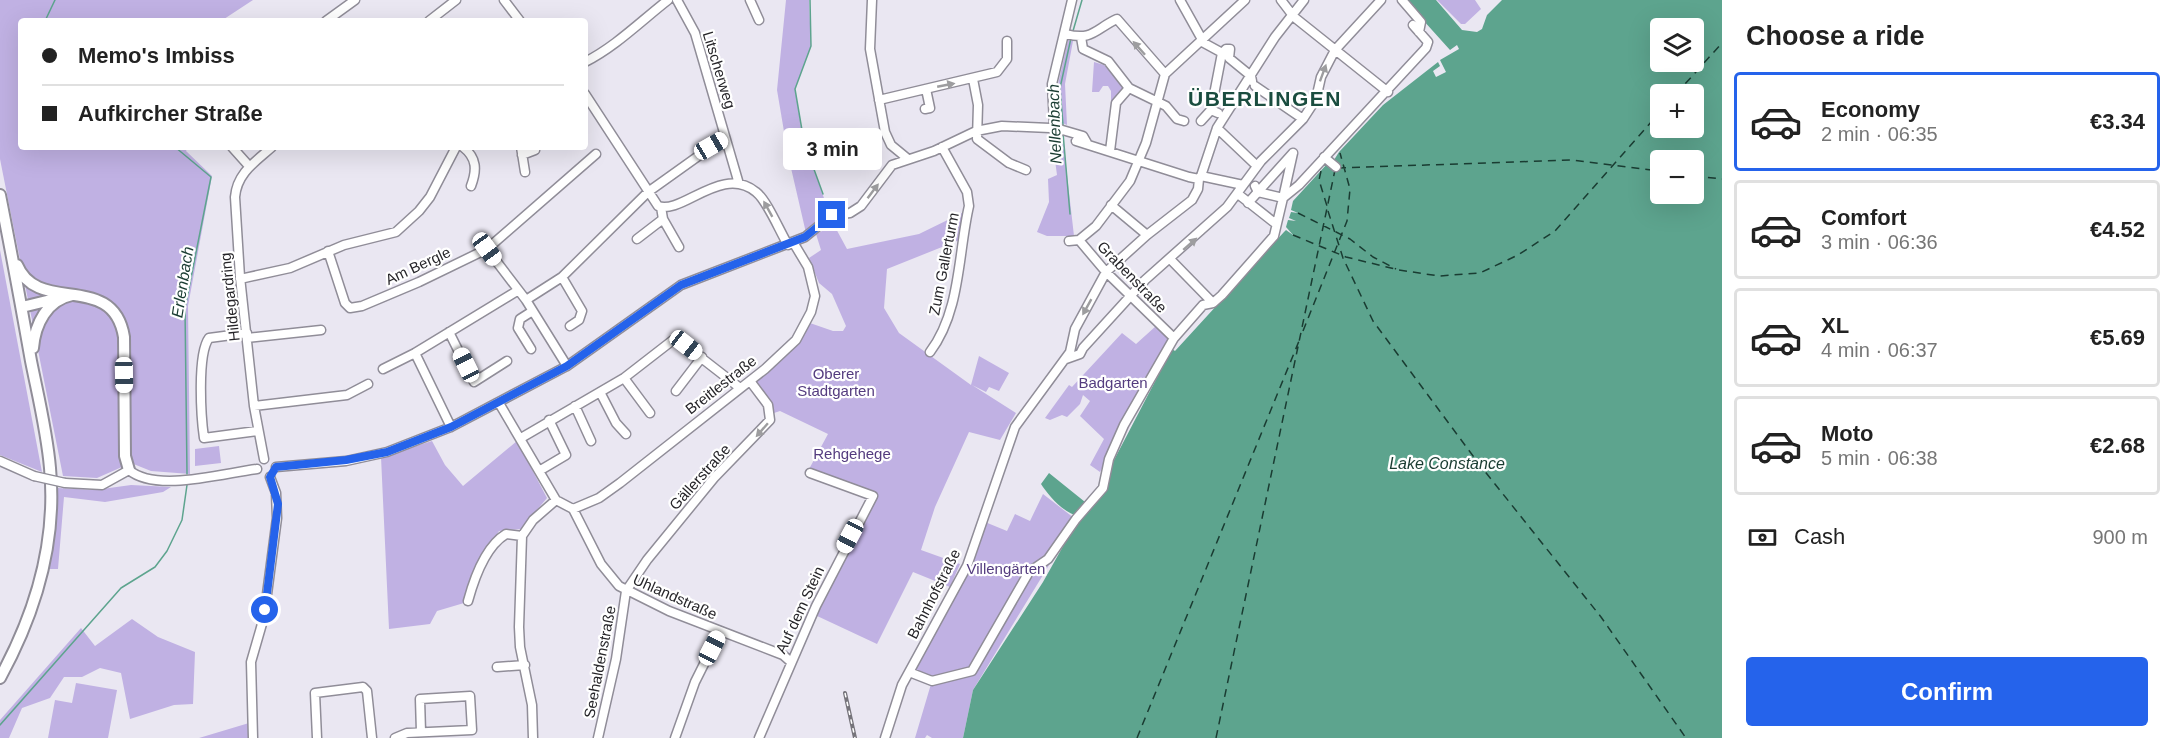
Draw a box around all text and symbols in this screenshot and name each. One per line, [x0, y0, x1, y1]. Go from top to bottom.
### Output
map controls [1650, 18, 1704, 204]
button: layers [1650, 18, 1704, 72]
text: Choose a ride [1746, 21, 1925, 51]
street label: Litscherweg [700, 29, 739, 111]
one-way arrow [1133, 40, 1146, 55]
text: Memo's Imbiss [78, 43, 235, 68]
one-way arrow [1319, 64, 1329, 82]
one-way arrow [937, 79, 956, 89]
water label: Nellenbach [1045, 84, 1064, 164]
button: + [1650, 84, 1704, 138]
district label: ÜBERLINGEN [1188, 87, 1342, 110]
icon: car [1749, 95, 1803, 149]
text: Economy [1821, 97, 1920, 122]
text: Aufkircher Straße [78, 101, 263, 126]
text: €3.34 [2090, 109, 2145, 134]
text: 2 min · 06:35 [1821, 123, 1938, 145]
callout: 3 min [782, 128, 882, 170]
car [691, 129, 731, 163]
text: 3 min [806, 138, 859, 160]
button: − [1650, 150, 1704, 204]
one-way arrow [867, 184, 879, 200]
one-way arrow [763, 201, 773, 218]
route end [818, 201, 845, 228]
icon: car [1749, 203, 1803, 257]
text: Comfort [1821, 205, 1907, 230]
street label: Zum Gallerturm [925, 211, 962, 317]
text: €4.52 [2090, 217, 2145, 242]
car [469, 229, 505, 269]
text: 3 min · 06:36 [1821, 231, 1938, 253]
street label: Grabenstraße [1094, 237, 1171, 316]
one-way arrow [1182, 237, 1198, 250]
street label: Am Bergle [382, 243, 453, 288]
water label: Erlenbach [168, 245, 197, 319]
street label: Hildegardring [216, 252, 243, 342]
one-way arrow [1082, 299, 1092, 316]
icon: car [1749, 311, 1803, 365]
text: XL [1821, 313, 1849, 338]
text: €5.69 [2090, 325, 2145, 350]
car [666, 327, 706, 363]
text: 4 min · 06:37 [1821, 339, 1938, 361]
car [450, 345, 482, 385]
street label: Breitlestraße [682, 352, 759, 417]
car [115, 357, 133, 393]
park label: Oberer Stadtgarten [797, 365, 875, 399]
park label: Badgarten [1078, 374, 1148, 391]
icon: car [1749, 419, 1803, 473]
text: Moto [1821, 421, 1874, 446]
one-way arrow [756, 422, 769, 437]
text: €2.68 [2090, 433, 2145, 458]
street label: Gällerstraße [666, 440, 734, 513]
park label: Rehgehege [813, 445, 891, 462]
text: 5 min · 06:38 [1821, 447, 1938, 469]
water label: Lake Constance [1389, 455, 1505, 472]
car [834, 516, 866, 556]
icon: cash [1746, 521, 1779, 554]
text: Cash [1794, 524, 1845, 549]
text: 900 m [2092, 526, 2148, 548]
street label: Bahnhofstraße [904, 546, 963, 641]
park label: Villengärten [967, 560, 1045, 577]
street label: Auf dem Stein [772, 564, 827, 656]
street label: Uhlandstraße [631, 570, 720, 623]
route start [251, 596, 278, 623]
street label: Seehaldenstraße [580, 604, 619, 720]
car [696, 628, 728, 668]
button: Confirm [1746, 657, 2148, 726]

